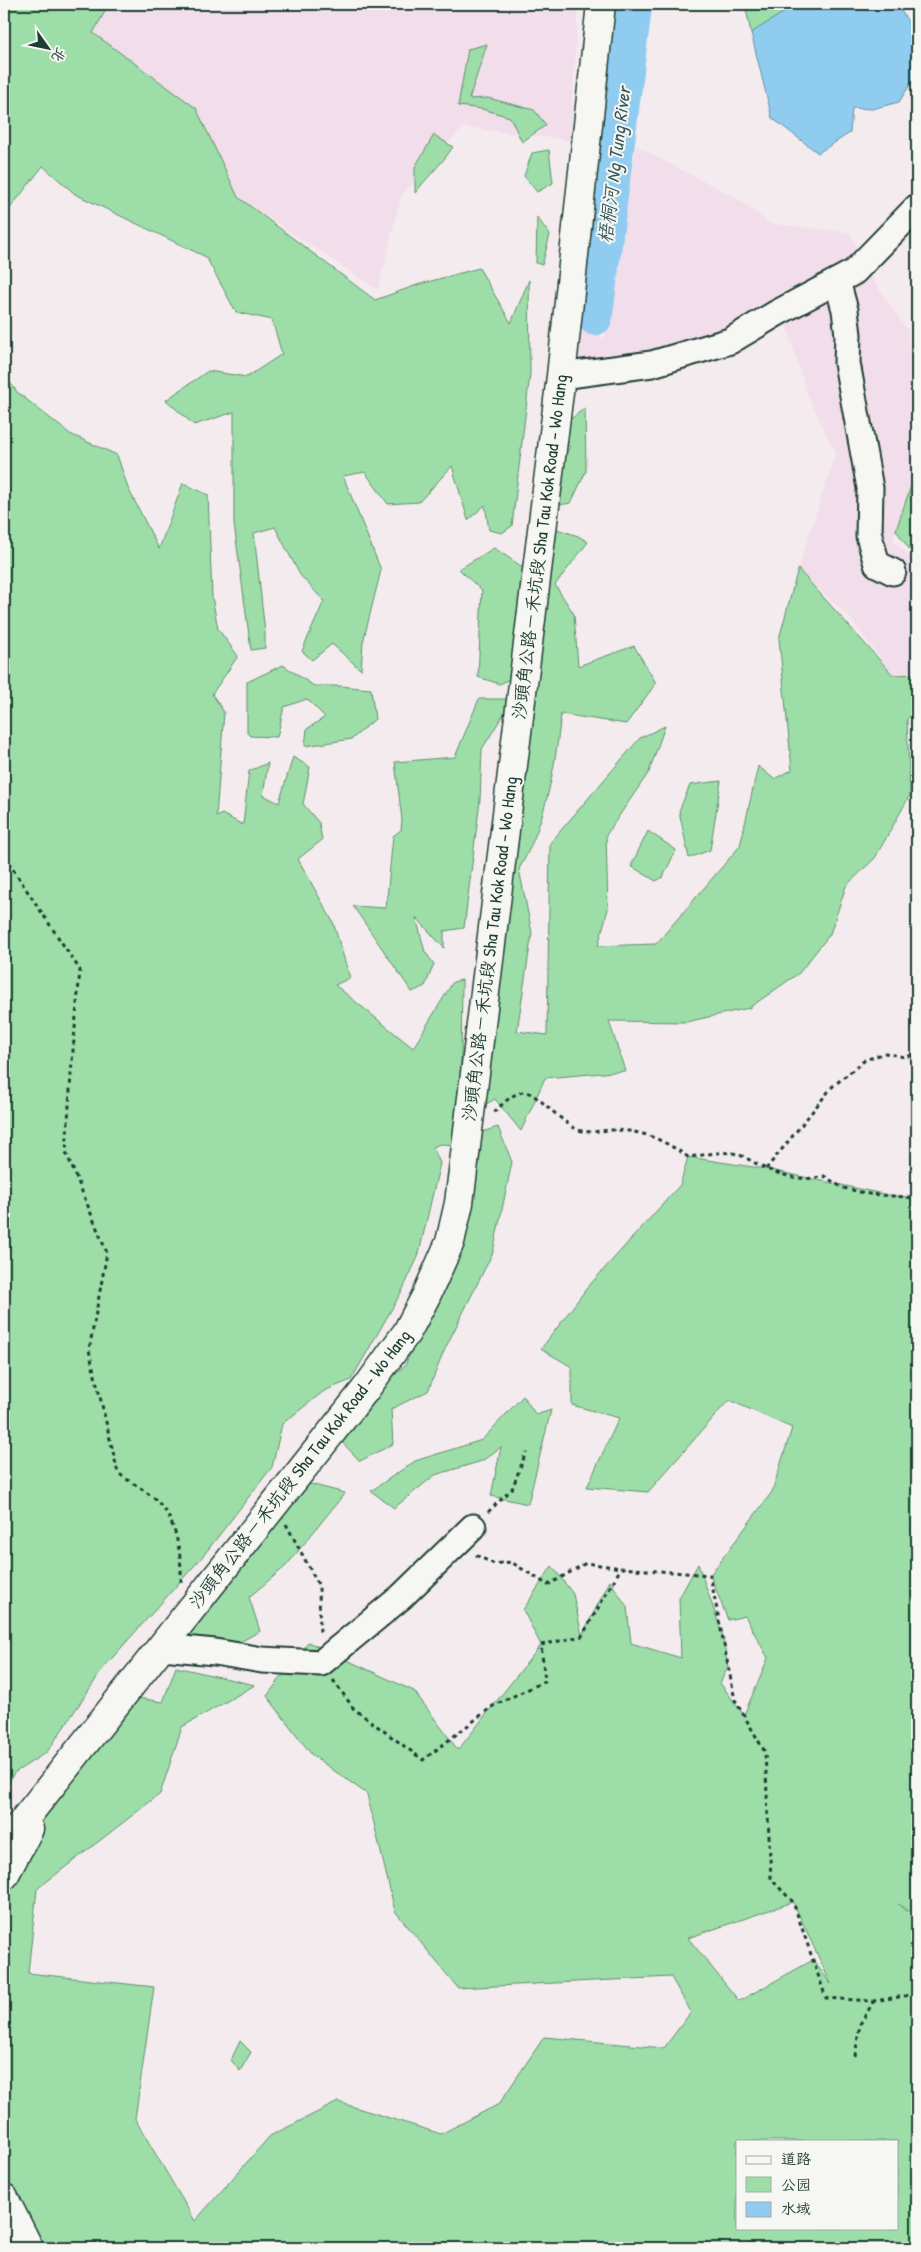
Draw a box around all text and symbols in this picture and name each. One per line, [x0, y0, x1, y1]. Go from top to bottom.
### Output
north arrow [22, 22, 72, 72]
text: 北 [48, 44, 71, 66]
water label: 梧桐河 Ng Tung River [591, 83, 637, 245]
street label: 沙頭角公路－禾坑段 Sha Tau Kok Road – Wo Hang [506, 373, 573, 721]
street label: 沙頭角公路－禾坑段 Sha Tau Kok Road – Wo Hang [456, 775, 523, 1123]
street label: 沙頭角公路－禾坑段 Sha Tau Kok Road – Wo Hang [183, 1324, 416, 1613]
legend [736, 2140, 898, 2230]
text: 道路 [781, 2148, 811, 2169]
text: 公园 [781, 2174, 811, 2195]
text: 水域 [781, 2198, 811, 2219]

